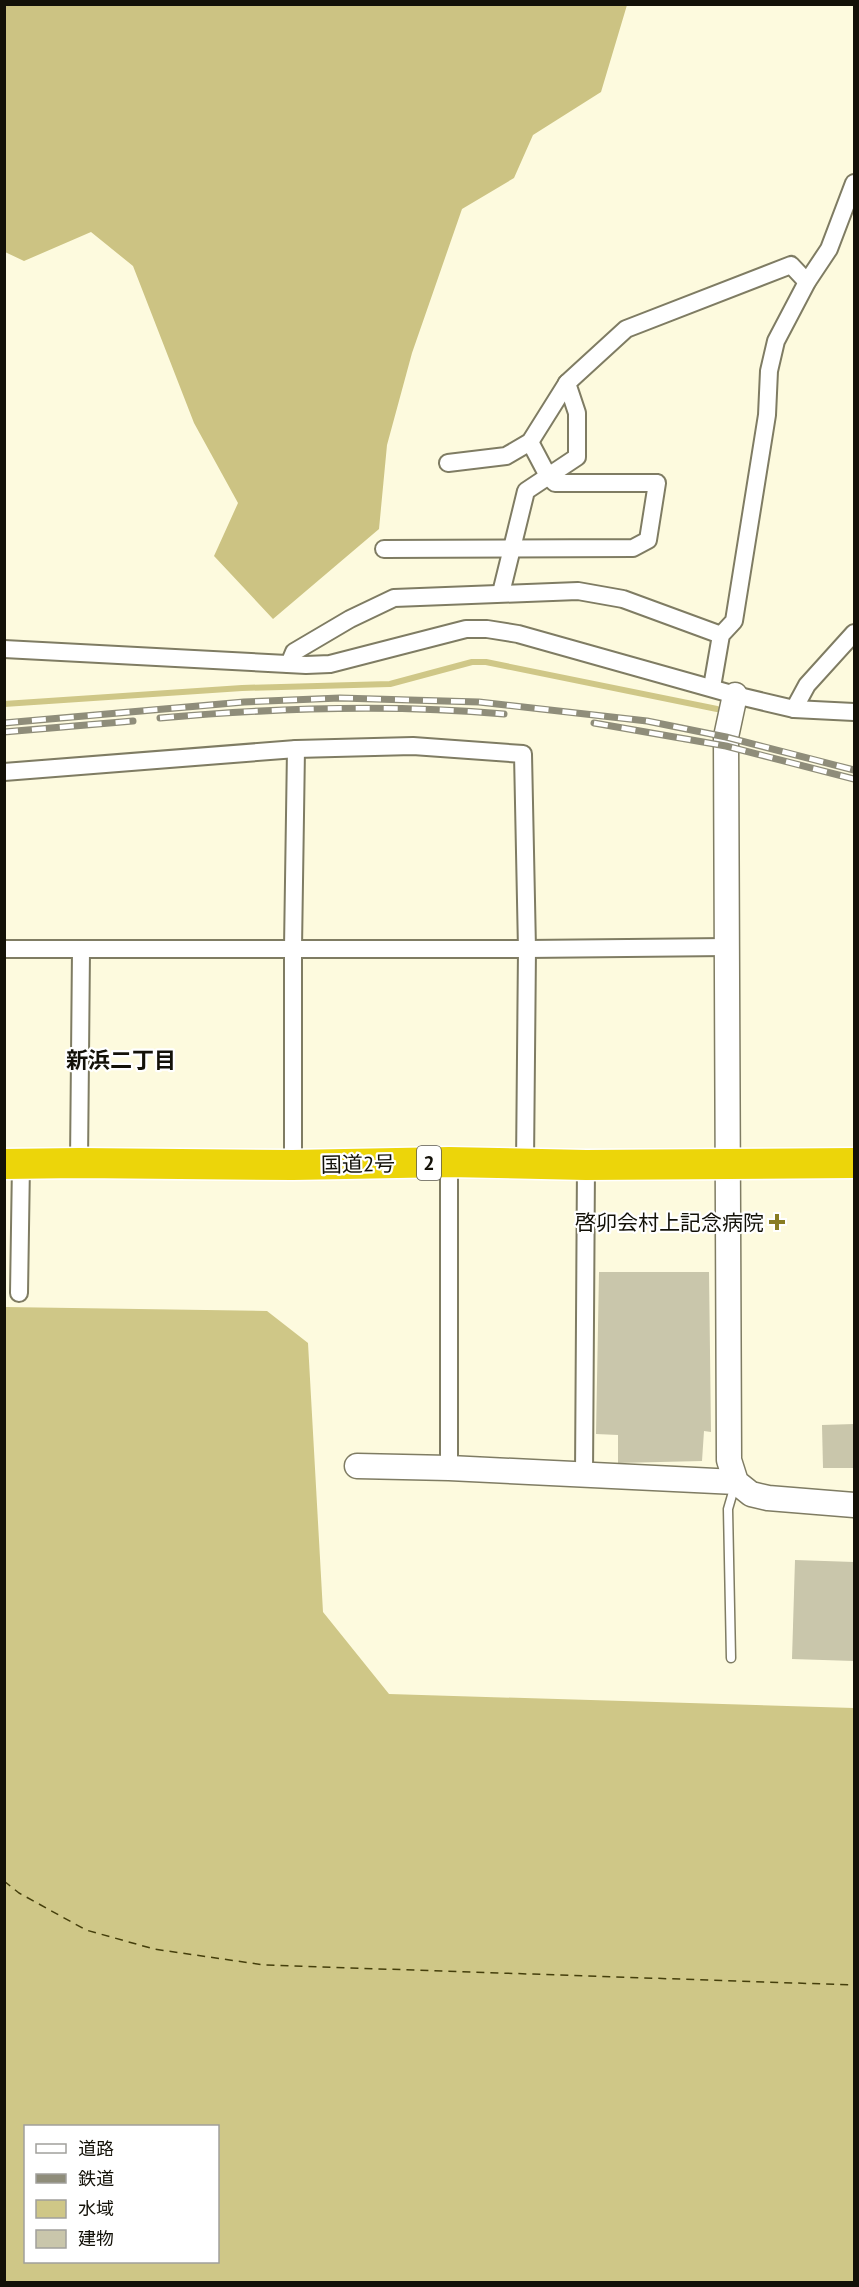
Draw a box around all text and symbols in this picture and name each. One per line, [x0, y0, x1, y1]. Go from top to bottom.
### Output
district label: 新浜二丁目 [66, 1046, 176, 1074]
road number: 2 [417, 1146, 441, 1180]
street label: 国道2号 [321, 1150, 395, 1178]
place label: 啓卯会村上記念病院 [575, 1209, 764, 1236]
marker: 啓卯会村上記念病院 [768, 1213, 786, 1231]
legend [24, 2125, 219, 2263]
text: 道路 [78, 2137, 114, 2160]
text: 鉄道 [78, 2167, 114, 2190]
text: 水域 [78, 2197, 114, 2220]
text: 建物 [78, 2227, 114, 2250]

